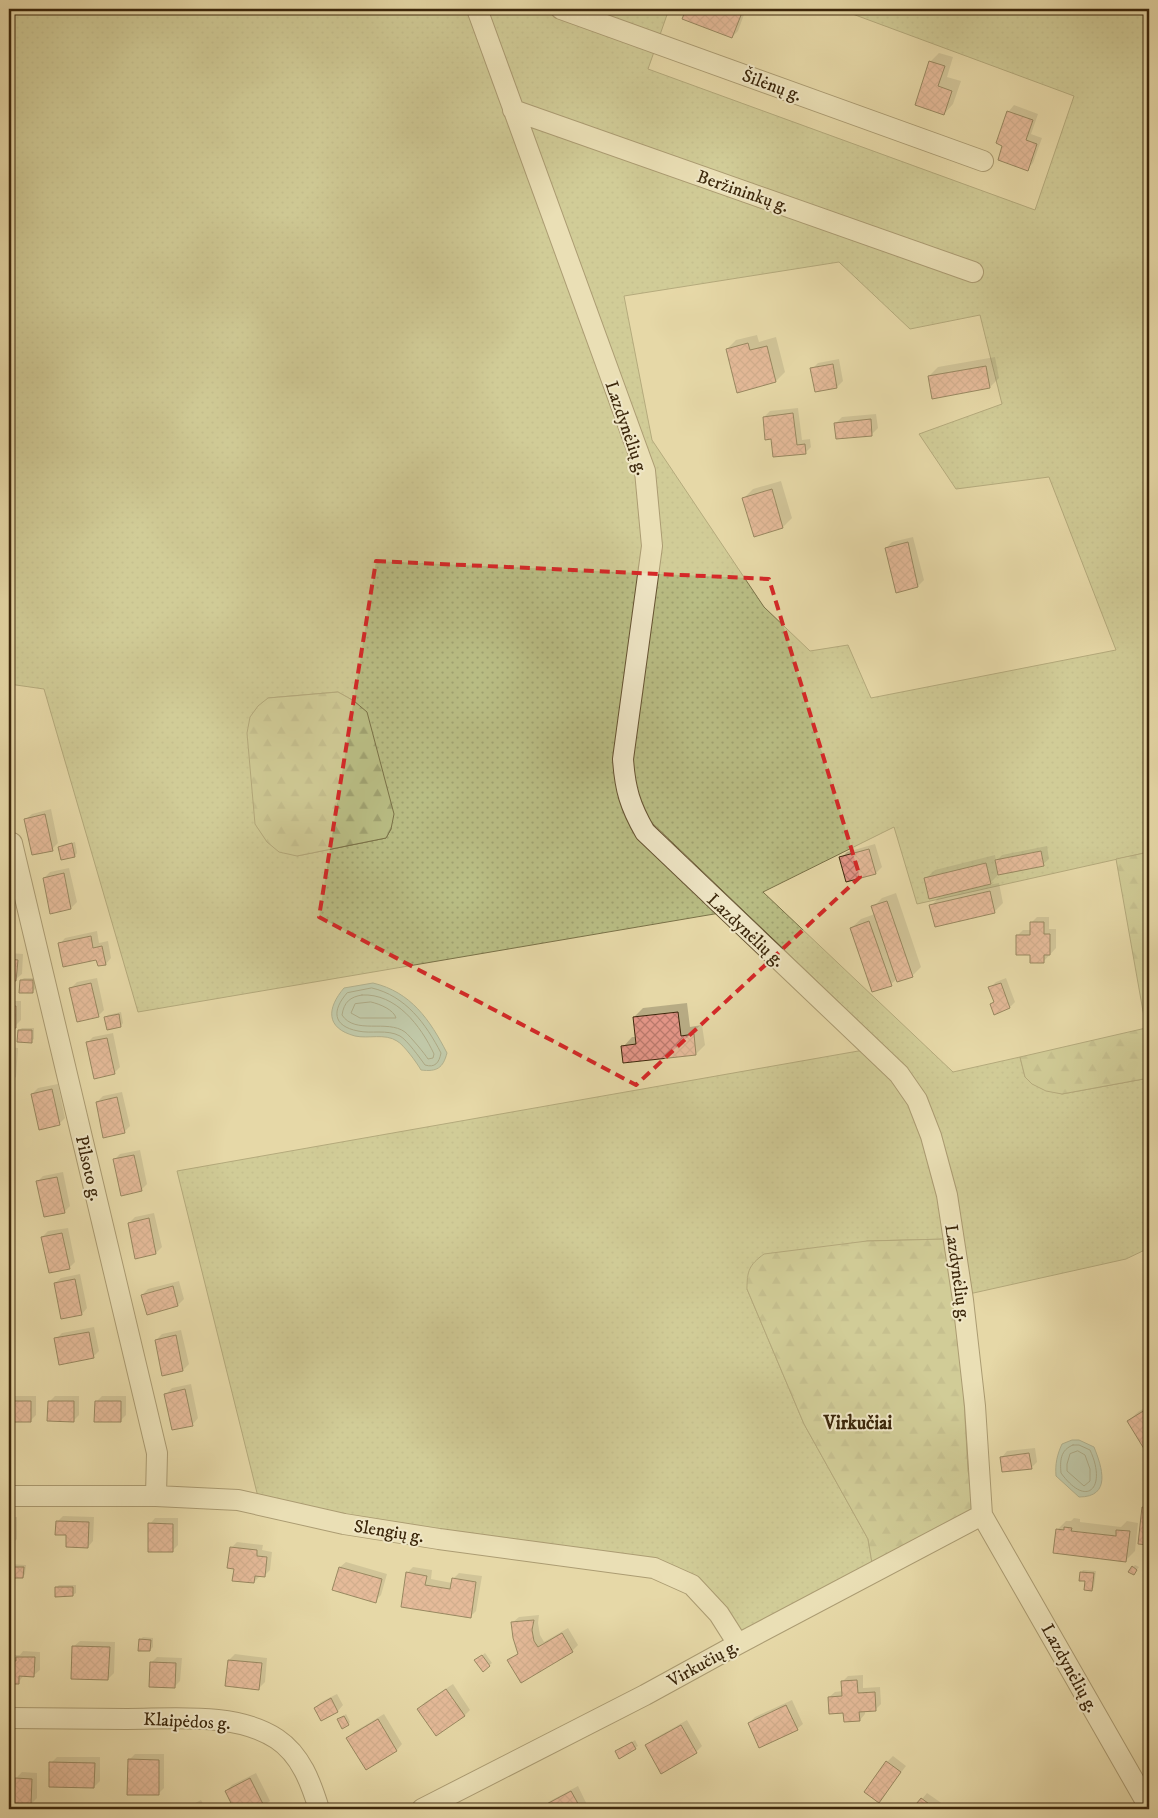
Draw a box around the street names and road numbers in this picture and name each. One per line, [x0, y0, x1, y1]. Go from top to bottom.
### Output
street label: Šilėnų g. [739, 64, 805, 107]
street label: Beržininkų g. [694, 166, 792, 218]
street label: Lazdynėlių g. [600, 378, 652, 478]
street label: Lazdynėlių g. [702, 889, 789, 972]
street label: Pilsoto g. [70, 1133, 106, 1203]
street label: Lazdynėlių g. [939, 1223, 975, 1323]
street label: Slengių g. [352, 1516, 425, 1548]
street label: Lazdynėlių g. [1036, 1620, 1103, 1717]
street label: Virkučių g. [663, 1635, 743, 1693]
street label: Klaipėdos g. [143, 1709, 231, 1735]

